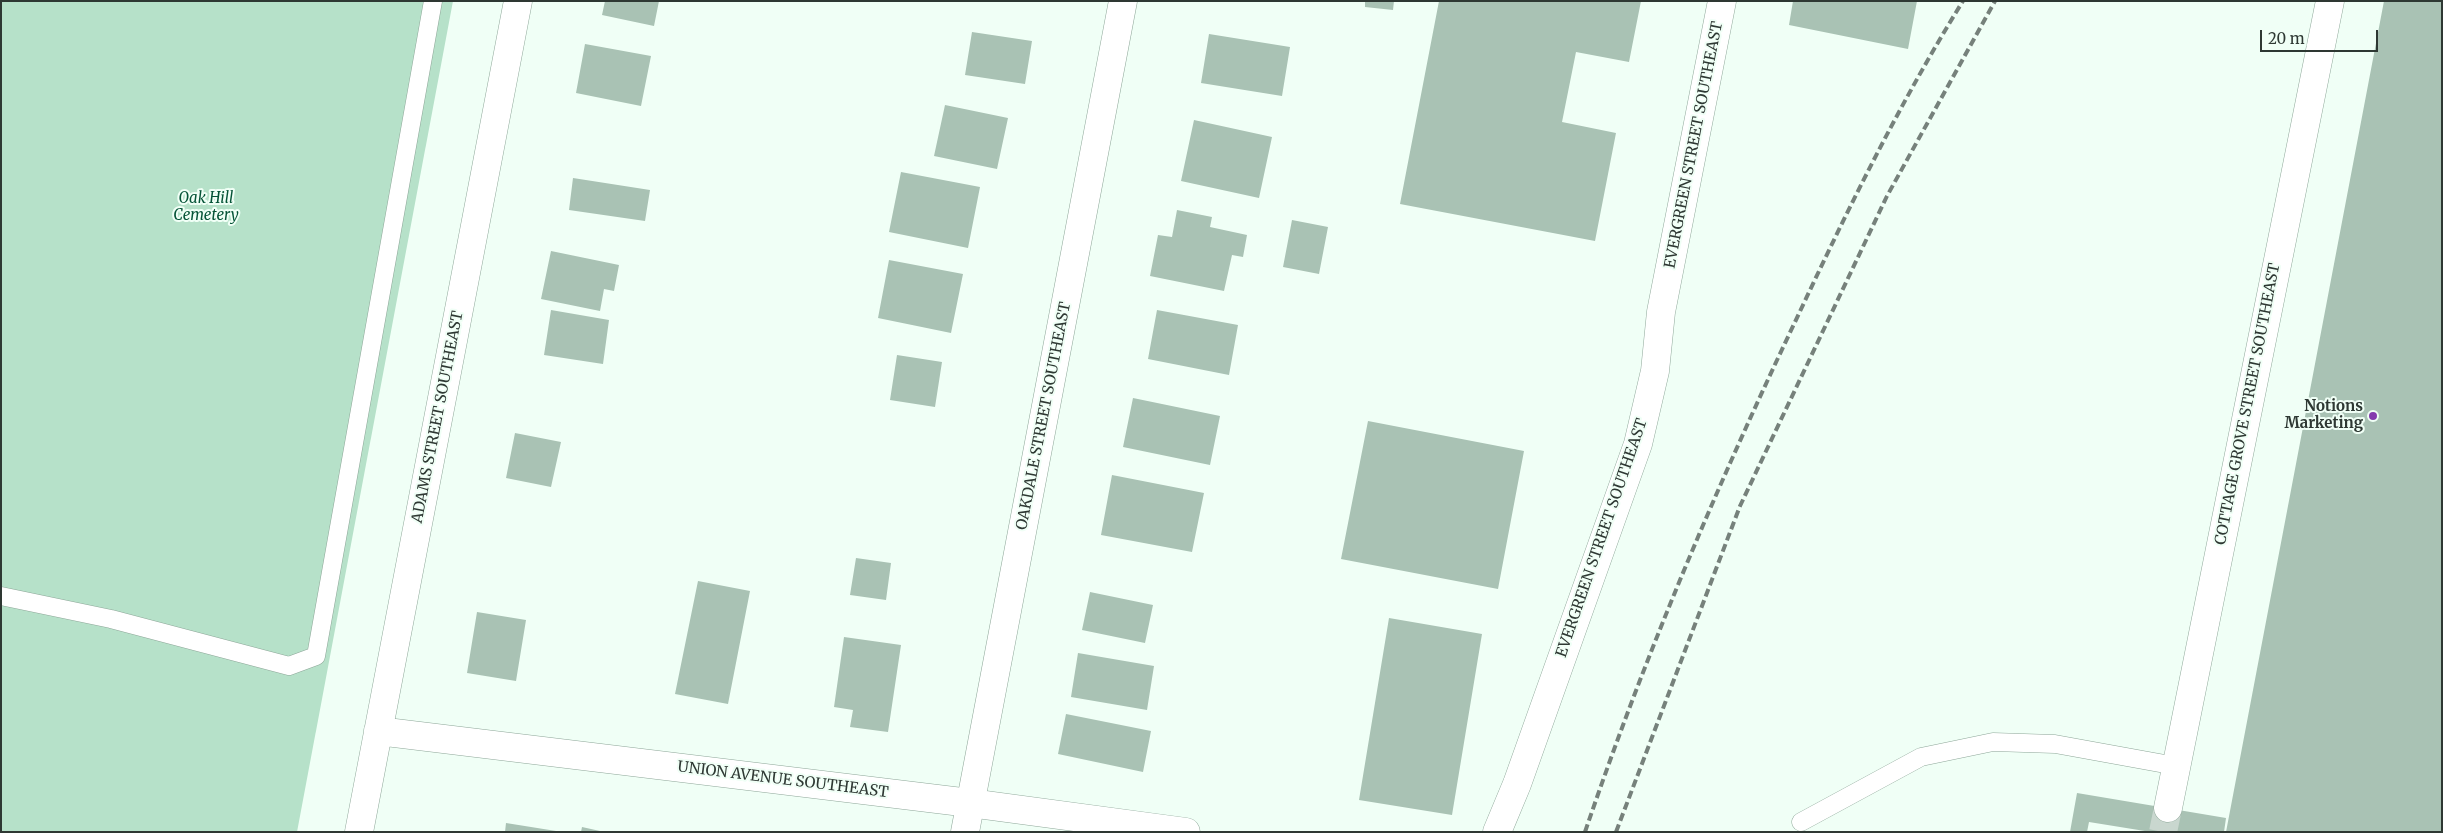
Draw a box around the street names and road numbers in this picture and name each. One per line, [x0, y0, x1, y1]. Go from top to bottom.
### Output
street label: EVERGREEN STREET SOUTHEAST [1661, 20, 1727, 270]
street label: COTTAGE GROVE STREET SOUTHEAST [2212, 262, 2284, 546]
street label: OAKDALE STREET SOUTHEAST [1013, 301, 1075, 531]
street label: ADAMS STREET SOUTHEAST [409, 309, 467, 525]
street label: EVERGREEN STREET SOUTHEAST [1553, 416, 1651, 660]
street label: UNION AVENUE SOUTHEAST [677, 758, 889, 802]

